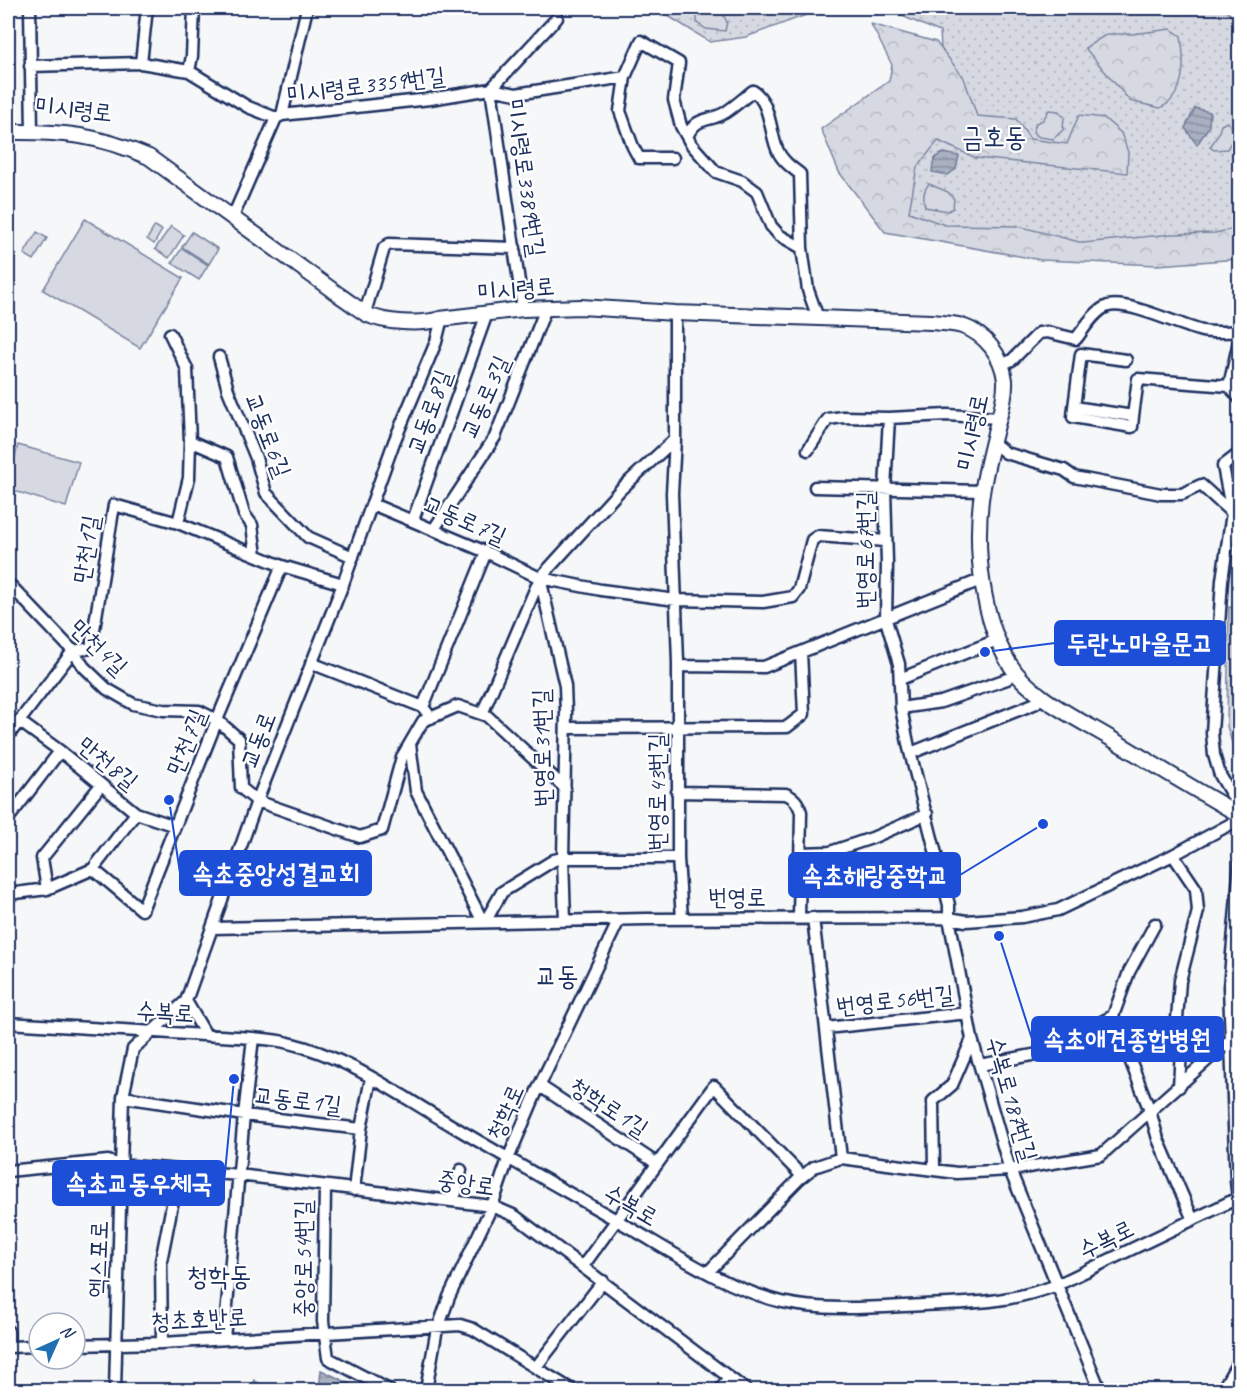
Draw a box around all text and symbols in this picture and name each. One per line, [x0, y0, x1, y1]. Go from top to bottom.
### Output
street label: 미시령로3359번길 [285, 60, 447, 110]
street label: 미시령로 [34, 90, 114, 128]
street label: 미시령로3389번길 [500, 97, 552, 259]
district label: 금호동 [961, 120, 1027, 154]
street label: 미시령로 [476, 271, 556, 307]
street label: 교동로3길 [453, 351, 517, 443]
street label: 교동로8길 [400, 365, 458, 459]
street label: 교동로6길 [238, 389, 298, 481]
street label: 미시령로 [949, 391, 995, 473]
street label: 교동로7길 [419, 488, 511, 552]
street label: 번영로67번길 [850, 491, 880, 609]
street label: 만천1길 [66, 513, 106, 585]
street label: 만천4길 [64, 612, 134, 682]
callout: 두란노마을문고 [1055, 621, 1225, 665]
text: 두란노마을문고 [1067, 627, 1213, 660]
street label: 번영로31번길 [526, 689, 558, 807]
street label: 만천7길 [159, 705, 213, 779]
street label: 교동로 [234, 708, 282, 772]
street label: 만천8길 [72, 730, 144, 796]
street label: 번영로43번길 [642, 733, 672, 851]
callout: 속초중앙성결교회 [180, 851, 371, 895]
callout: 속초해랑중학교 [789, 853, 960, 897]
text: 속초중앙성결교회 [192, 857, 360, 890]
text: 속초해랑중학교 [802, 859, 948, 892]
street label: 번영로 [708, 882, 766, 912]
district label: 교동 [535, 959, 579, 993]
street label: 번영로56번길 [835, 979, 955, 1021]
street label: 수복로 [135, 996, 195, 1028]
callout: 속초애견종합병원 [1032, 1017, 1223, 1061]
text: 속초애견종합병원 [1043, 1023, 1211, 1056]
street label: 수복로187번길 [980, 1033, 1044, 1165]
street label: 청학로1길 [564, 1070, 654, 1144]
street label: 청학로 [480, 1079, 530, 1145]
street label: 교동로1길 [252, 1080, 344, 1120]
callout: 속초교동우체국 [53, 1161, 224, 1205]
street label: 중앙로 [435, 1164, 497, 1202]
text: 속초교동우체국 [66, 1167, 212, 1200]
street label: 수복로 [598, 1178, 664, 1232]
street label: 중앙로54번길 [288, 1200, 318, 1318]
street label: 수복로 [1073, 1213, 1139, 1265]
street label: 엑스포로 [82, 1220, 114, 1298]
district label: 청학동 [186, 1259, 252, 1293]
street label: 청초호반로 [150, 1301, 248, 1337]
north arrow [27, 1311, 87, 1371]
text: N [56, 1321, 80, 1344]

